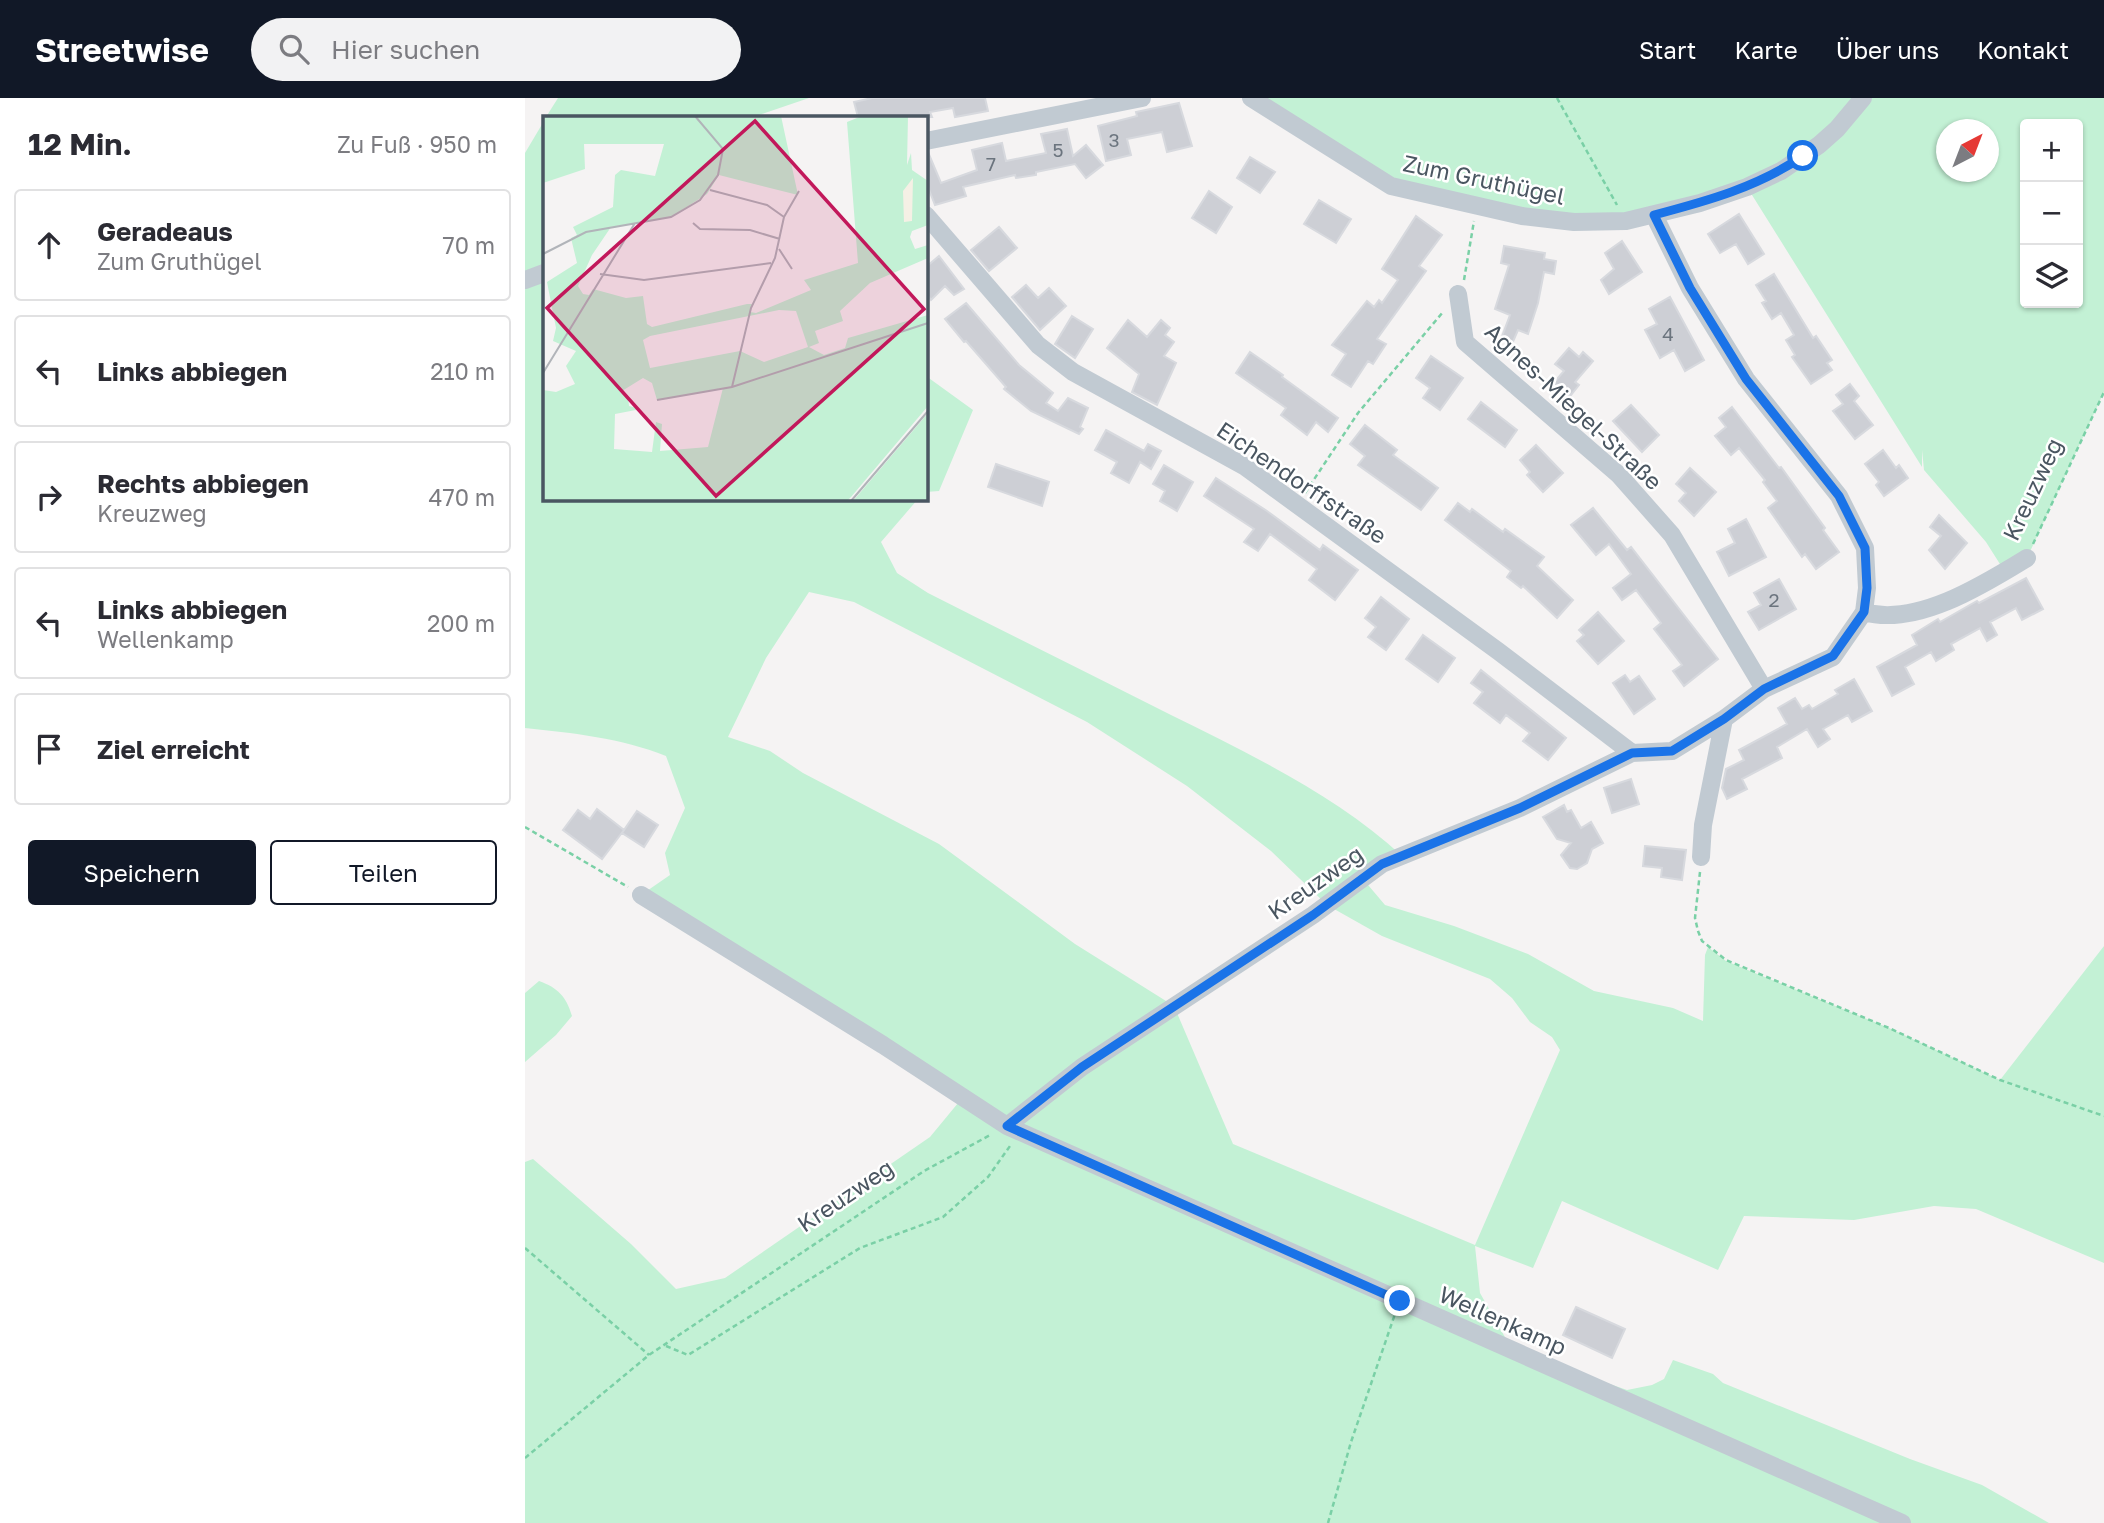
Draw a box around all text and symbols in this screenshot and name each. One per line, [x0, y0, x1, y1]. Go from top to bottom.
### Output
search box [251, 18, 741, 81]
text: Streetwise [35, 30, 209, 69]
icon: search [275, 30, 313, 68]
text: Hier suchen [331, 34, 480, 65]
text: Start [1639, 35, 1696, 64]
text: Karte [1734, 35, 1798, 64]
text: Über uns [1836, 35, 1939, 64]
text: Kontakt [1977, 35, 2069, 64]
inset map [543, 116, 927, 500]
north arrow [1936, 119, 1999, 182]
map controls [2020, 119, 2083, 308]
button: + [2020, 119, 2083, 182]
text: 12 Min. [28, 126, 132, 162]
house number: 3 [1108, 128, 1120, 151]
text: Zu Fuß · 950 m [337, 130, 497, 158]
house number: 5 [1052, 138, 1064, 161]
route start [1787, 140, 1818, 171]
street label: Zum Gruthügel [1401, 148, 1567, 210]
house number: 7 [986, 152, 996, 175]
button: − [2020, 182, 2083, 245]
text: Geradeaus [97, 216, 233, 247]
icon: ahead [30, 226, 68, 264]
text: 70 m [442, 231, 495, 259]
button: layers [2020, 245, 2083, 308]
text: Zum Gruthügel [97, 247, 262, 275]
street label: Agnes-Miegel-Straße [1480, 317, 1668, 495]
house number: 4 [1662, 322, 1674, 345]
icon: left [30, 352, 68, 390]
text: Links abbiegen [97, 356, 287, 387]
text: 210 m [430, 357, 495, 385]
street label: Eichendorffstraße [1212, 415, 1392, 549]
street label: Kreuzweg [1996, 433, 2068, 545]
text: Rechts abbiegen [97, 468, 309, 499]
icon: right [30, 478, 68, 516]
text: 470 m [428, 483, 495, 511]
text: Kreuzweg [97, 499, 207, 527]
house number: 2 [1768, 588, 1780, 611]
text: Links abbiegen [97, 594, 287, 625]
icon: left [30, 604, 68, 642]
text: 200 m [427, 609, 495, 637]
text: Wellenkamp [97, 625, 234, 653]
icon: arrive [30, 730, 68, 768]
text: Ziel erreicht [97, 734, 250, 765]
street label: Kreuzweg [1262, 839, 1368, 925]
button: Speichern [28, 840, 256, 905]
button: Teilen [270, 840, 497, 905]
street label: Kreuzweg [792, 1153, 898, 1237]
street label: Wellenkamp [1435, 1279, 1571, 1361]
route end [1384, 1285, 1415, 1316]

